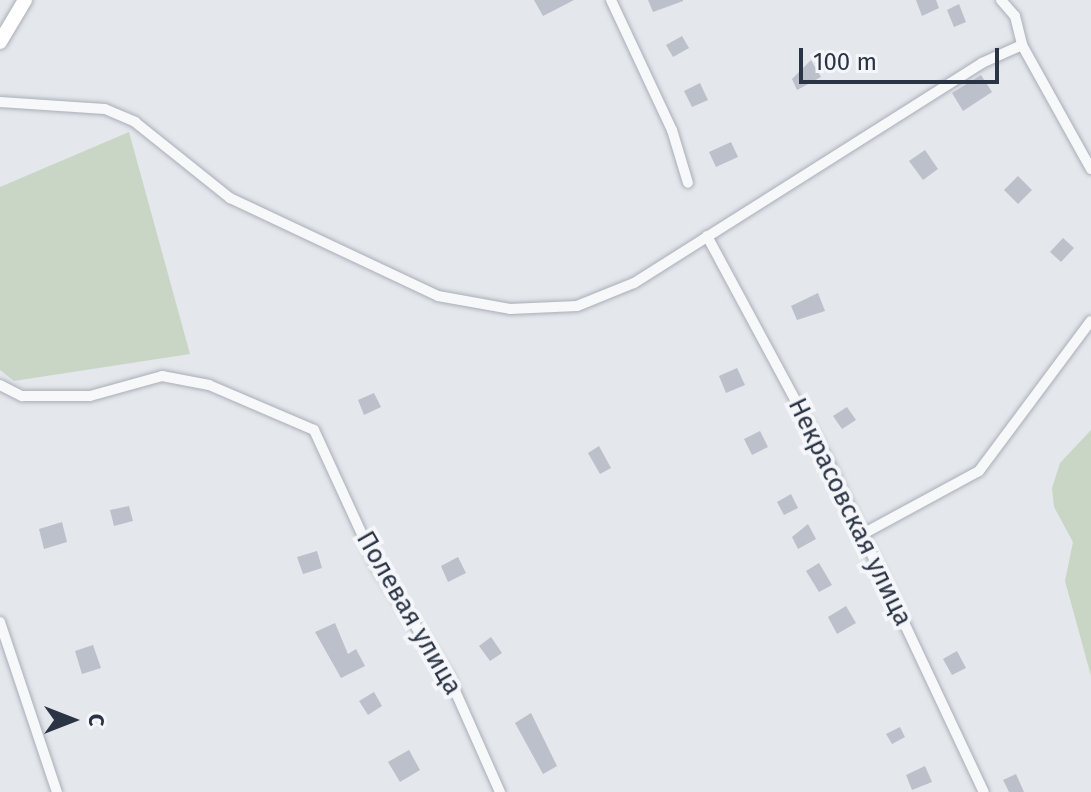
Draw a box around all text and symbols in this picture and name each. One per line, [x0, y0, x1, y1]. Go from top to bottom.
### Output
scale bar [803, 32, 1003, 82]
text: 100 m [813, 48, 877, 76]
street label: Некрасовская улица [781, 393, 919, 631]
street label: Полевая улица [350, 526, 468, 700]
north arrow [32, 680, 112, 760]
text: С [83, 714, 110, 726]

